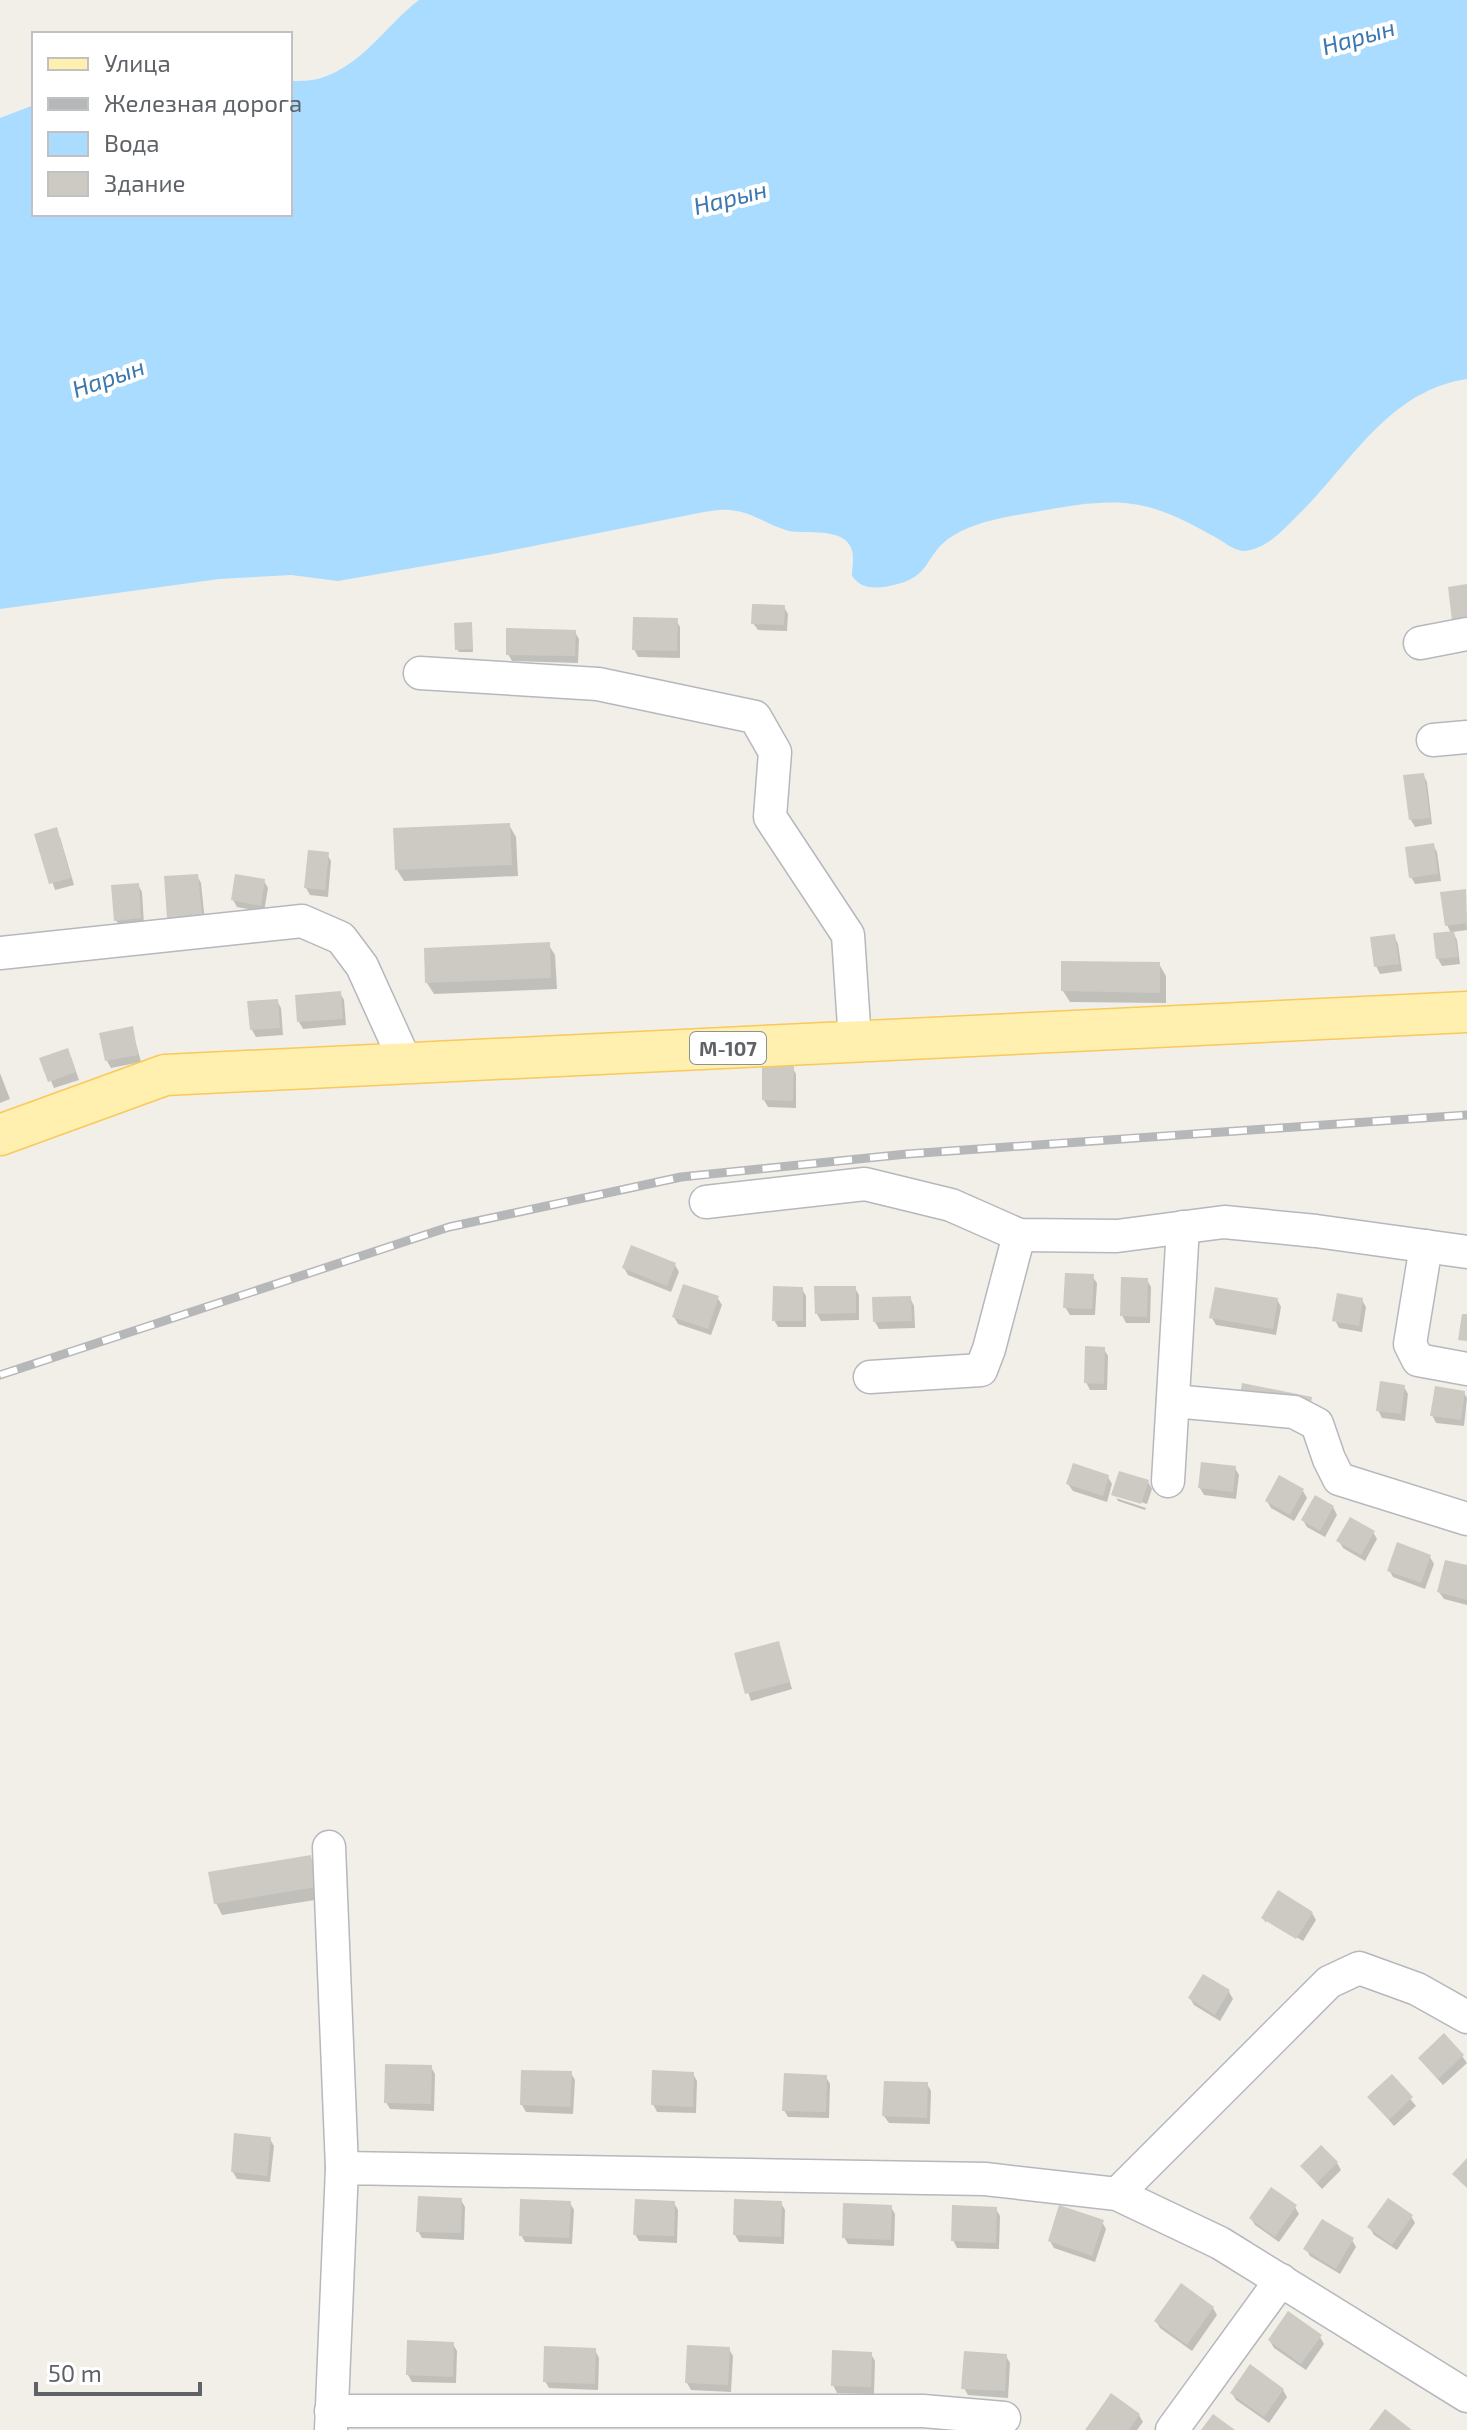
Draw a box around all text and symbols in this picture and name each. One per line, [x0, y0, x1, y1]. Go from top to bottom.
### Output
water label: Нарын [1318, 12, 1398, 60]
legend [32, 32, 292, 216]
text: Улица [104, 48, 171, 77]
text: Железная дорога [104, 88, 302, 117]
text: Вода [104, 128, 160, 157]
text: Здание [104, 168, 186, 197]
water label: Нарын [690, 174, 770, 220]
water label: Нарын [68, 351, 148, 403]
road number: М-107 [690, 1032, 766, 1064]
scale bar [36, 2346, 200, 2396]
text: 50 m [48, 2358, 102, 2387]

